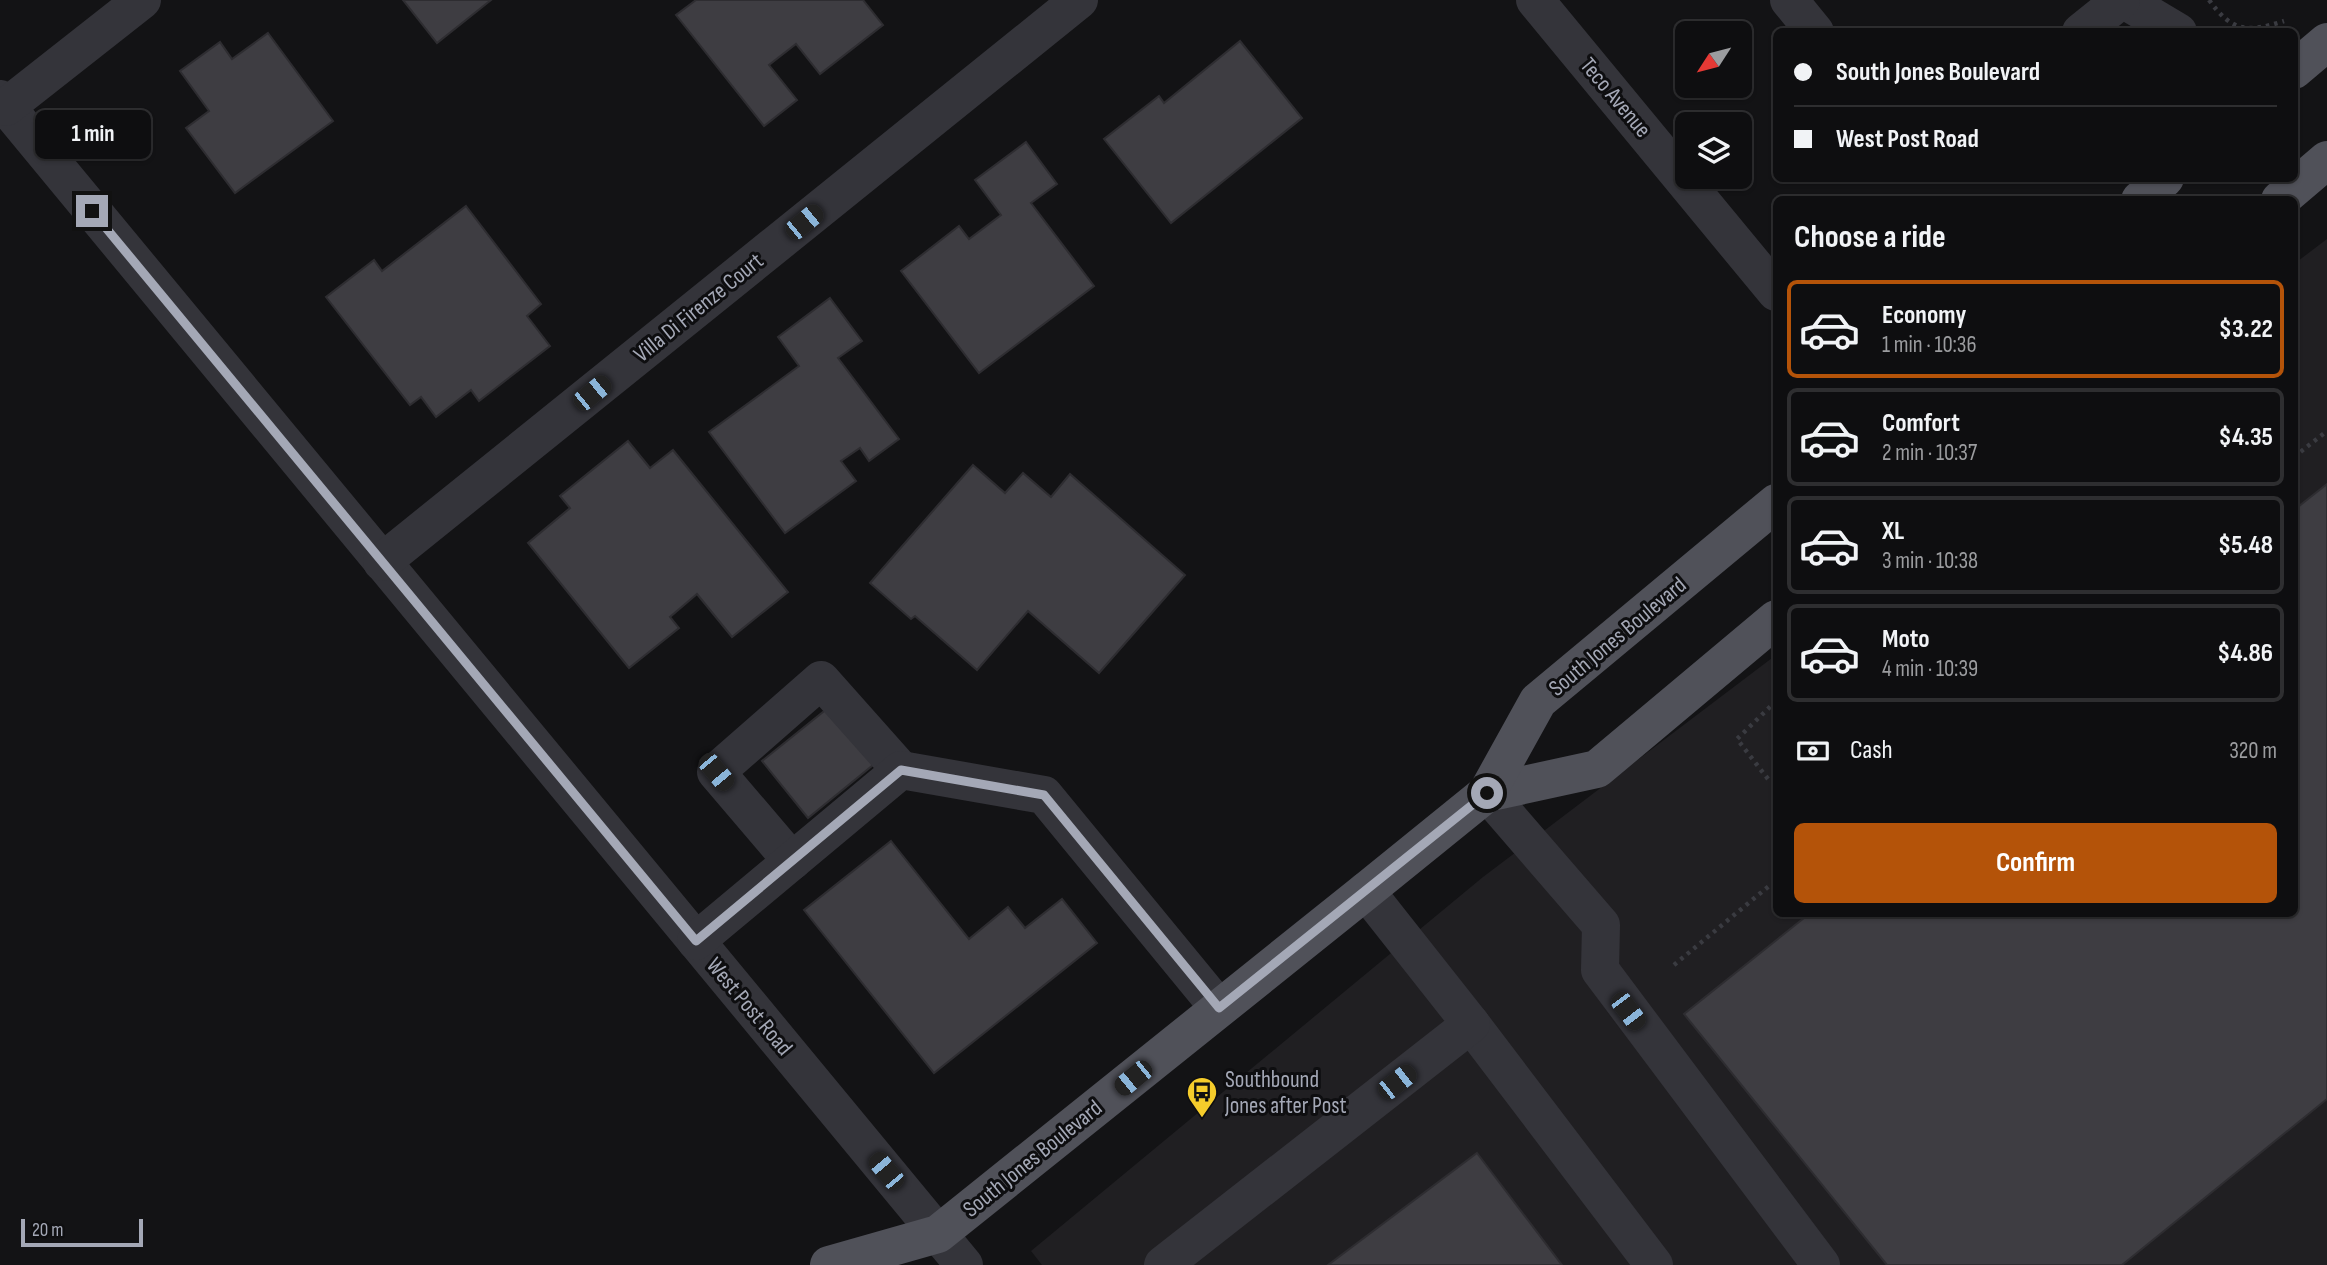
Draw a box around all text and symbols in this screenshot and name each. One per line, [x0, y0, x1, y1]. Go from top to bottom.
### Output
north arrow [1675, 21, 1752, 98]
map controls [1675, 21, 1752, 189]
street label: Teco Avenue [1574, 52, 1657, 143]
text: South Jones Boulevard [1836, 57, 2040, 88]
callout: 1 min [34, 110, 150, 158]
button: layers [1675, 112, 1752, 189]
text: 1 min [72, 120, 114, 148]
text: West Post Road [1836, 124, 1979, 155]
route end [76, 195, 108, 227]
car [782, 201, 827, 243]
text: Choose a ride [1794, 218, 1946, 257]
street label: Villa Di Firenze Court [628, 247, 769, 369]
icon: car [1798, 298, 1861, 361]
text: Economy [1882, 300, 1966, 331]
text: $3.22 [2219, 314, 2273, 345]
text: 1 min · 10:36 [1882, 331, 1977, 359]
car [570, 372, 615, 414]
icon: car [1798, 406, 1861, 469]
text: Comfort [1882, 408, 1960, 439]
text: $4.35 [2219, 422, 2273, 453]
text: 2 min · 10:37 [1882, 439, 1977, 467]
icon: car [1798, 514, 1861, 577]
text: XL [1882, 516, 1904, 547]
text: $5.48 [2218, 530, 2273, 561]
text: 3 min · 10:38 [1882, 547, 1978, 575]
street label: South Jones Boulevard [1543, 571, 1692, 702]
icon: car [1798, 622, 1861, 685]
text: Moto [1882, 624, 1930, 655]
text: $4.86 [2217, 638, 2273, 669]
text: 4 min · 10:39 [1882, 655, 1978, 683]
icon: cash [1794, 732, 1832, 770]
text: Cash [1850, 735, 1893, 766]
text: 320 m [2229, 737, 2277, 765]
car [695, 749, 738, 795]
route start [1471, 777, 1503, 809]
button: Confirm [1794, 823, 2277, 903]
street label: West Post Road [700, 952, 798, 1061]
car [1607, 988, 1650, 1034]
car [1111, 1057, 1156, 1099]
car [1374, 1061, 1421, 1103]
place label: Southbound Jones after Post [1224, 1066, 1347, 1120]
bus stop icon: Southbound Jones after Post [1185, 1075, 1219, 1119]
street label: South Jones Boulevard [957, 1094, 1108, 1223]
car [865, 1148, 908, 1194]
scale bar [21, 1216, 144, 1248]
text: 20 m [32, 1219, 64, 1242]

